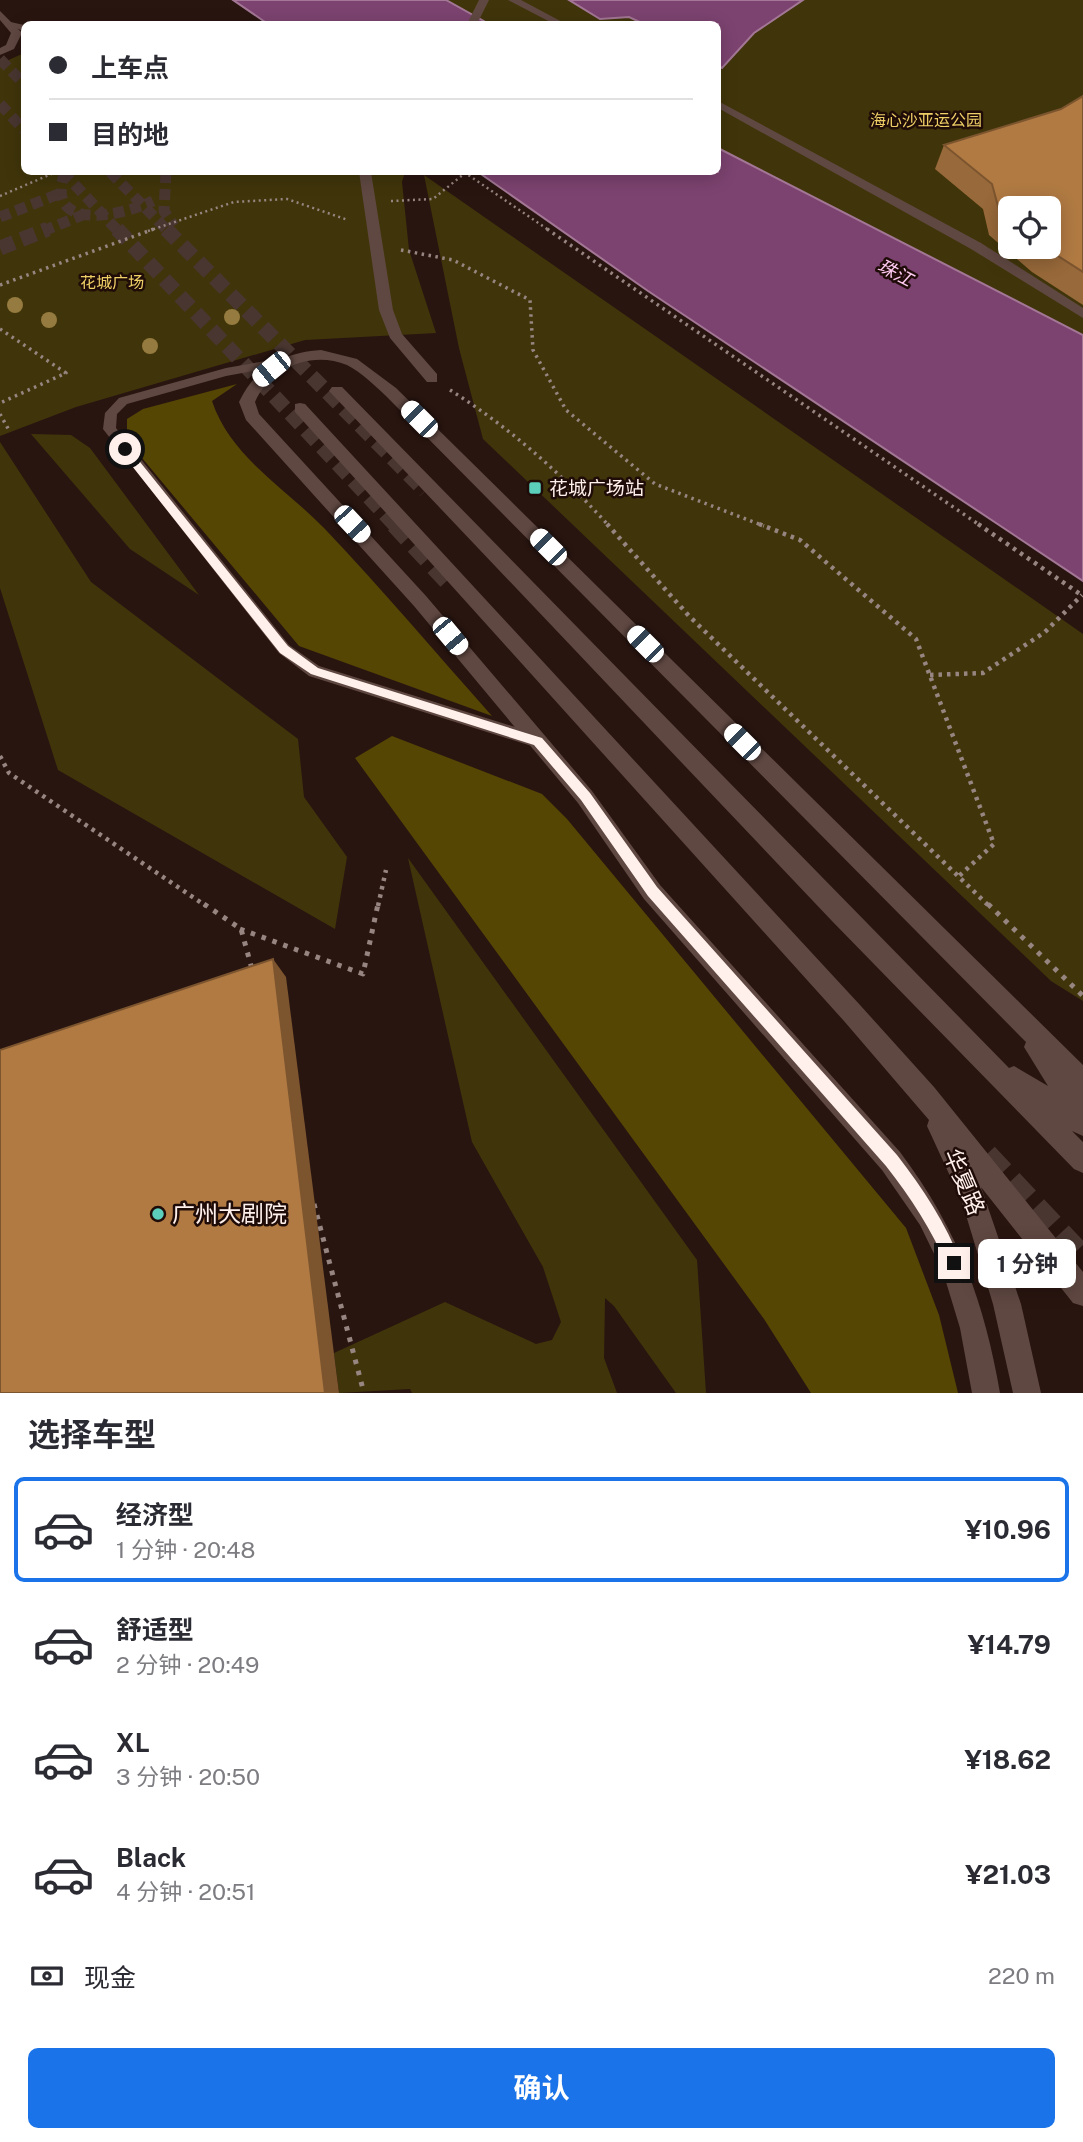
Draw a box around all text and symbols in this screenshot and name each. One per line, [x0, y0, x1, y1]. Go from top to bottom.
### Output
text: 上车点 [91, 52, 169, 83]
park label: 海心沙亚运公园 [870, 111, 982, 130]
text: 目的地 [91, 119, 169, 150]
map controls [998, 196, 1061, 259]
button: locate [998, 196, 1061, 259]
water label: 珠江 [874, 255, 918, 291]
park label: 花城广场 [80, 273, 144, 292]
car [249, 348, 294, 390]
car [397, 397, 442, 441]
route start [109, 433, 141, 465]
place label: 花城广场站 [549, 477, 644, 499]
marker: 花城广场站 [527, 480, 543, 496]
car [330, 501, 375, 547]
car [526, 525, 571, 569]
car [429, 613, 472, 659]
car [623, 622, 668, 666]
car [720, 720, 765, 764]
street label: 华夏路 [939, 1145, 990, 1219]
place label: 广州大剧院 [172, 1200, 287, 1227]
marker: 广州大剧院 [150, 1206, 166, 1222]
callout: 1 分钟 [978, 1238, 1076, 1288]
route end [938, 1247, 970, 1279]
text: 1 分钟 [996, 1250, 1058, 1277]
text: 选择车型 [28, 1416, 156, 1453]
icon: car [32, 1498, 95, 1561]
text: 经济型 [116, 1499, 194, 1530]
text: ¥10.96 [965, 1514, 1051, 1545]
text: 1 分钟 · 20:48 [116, 1536, 255, 1563]
icon: car [32, 1613, 95, 1676]
text: 舒适型 [116, 1614, 194, 1645]
text: ¥14.79 [968, 1629, 1051, 1660]
text: 2 分钟 · 20:49 [116, 1651, 259, 1678]
text: XL [116, 1727, 150, 1758]
icon: car [32, 1728, 95, 1791]
text: ¥18.62 [965, 1744, 1051, 1775]
text: 3 分钟 · 20:50 [116, 1763, 260, 1790]
text: Black [116, 1842, 186, 1873]
icon: car [32, 1843, 95, 1906]
text: ¥21.03 [965, 1859, 1051, 1890]
text: 4 分钟 · 20:51 [116, 1878, 255, 1905]
icon: cash [28, 1957, 66, 1995]
text: 现金 [84, 1962, 136, 1993]
text: 220 m [988, 1962, 1055, 1989]
button: 确认 [28, 2048, 1055, 2128]

